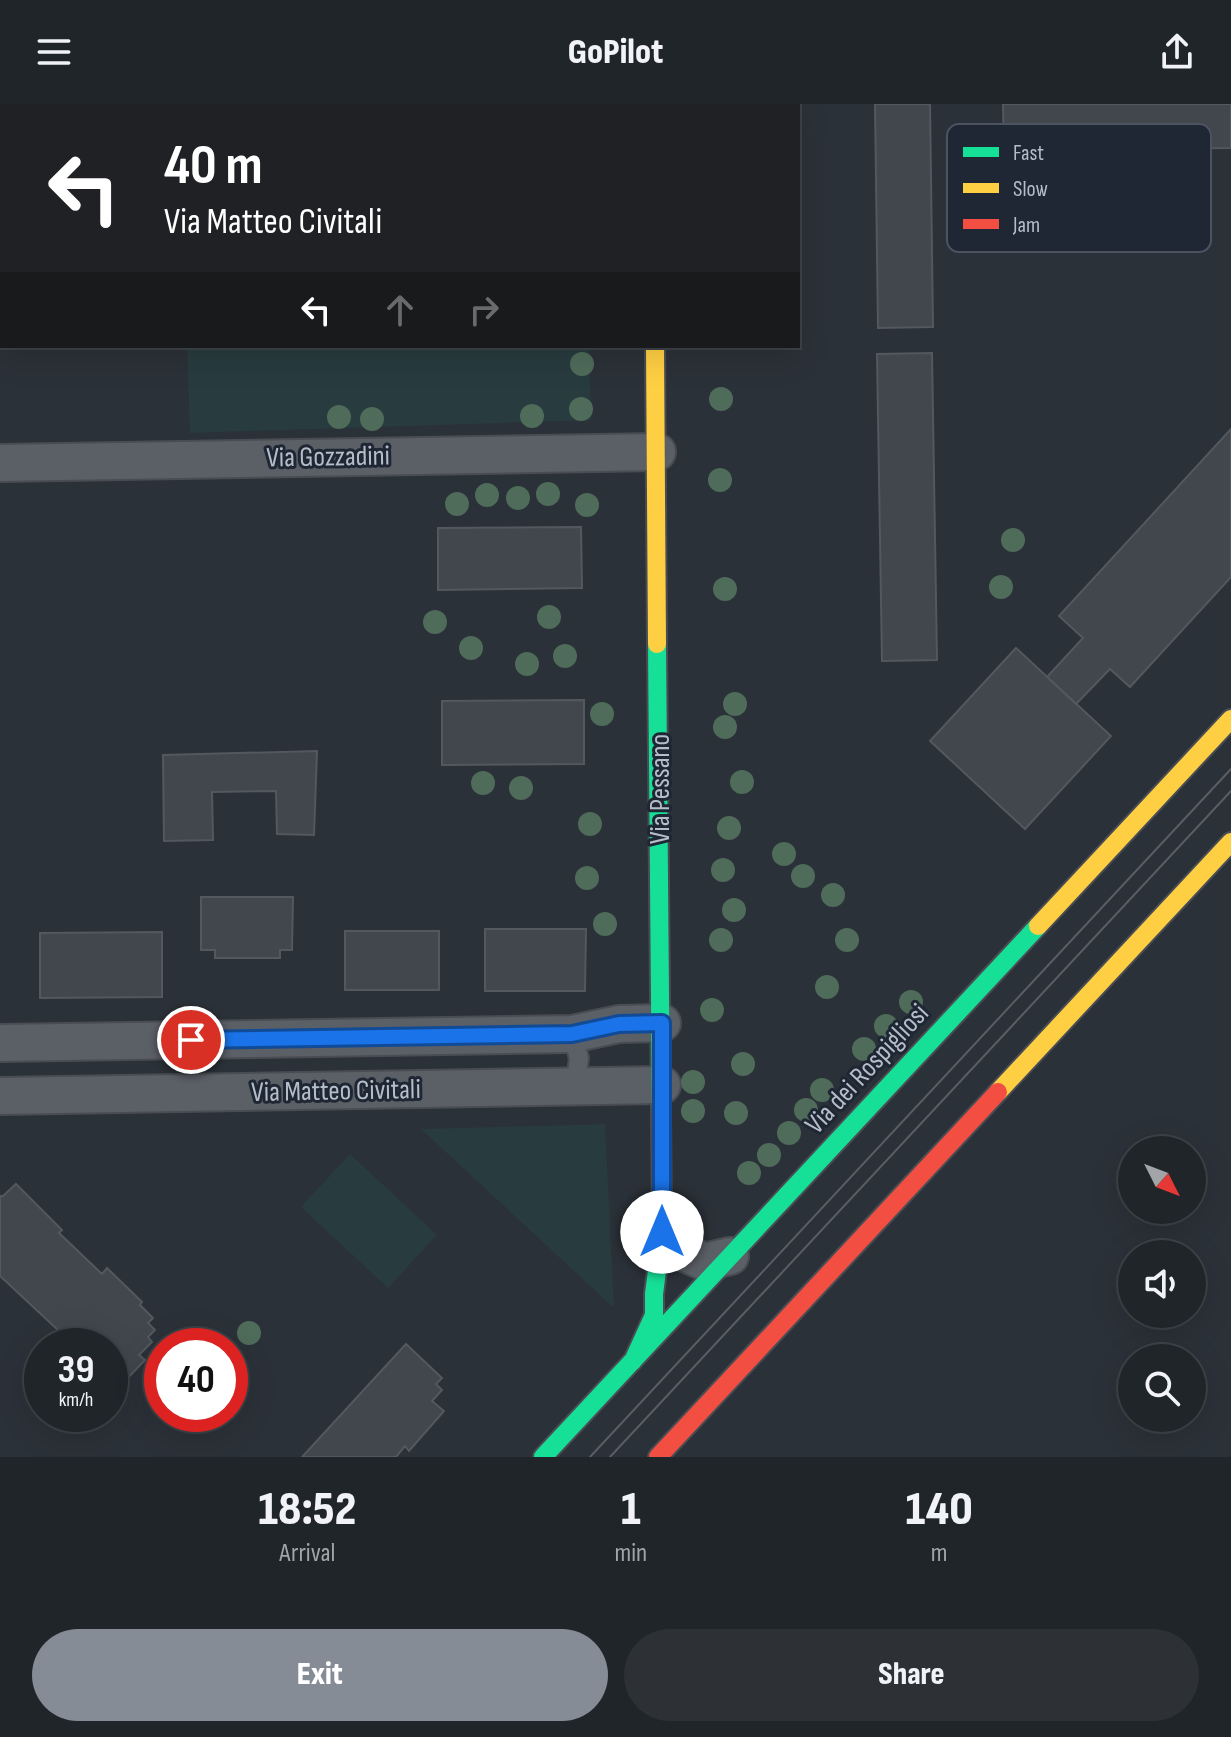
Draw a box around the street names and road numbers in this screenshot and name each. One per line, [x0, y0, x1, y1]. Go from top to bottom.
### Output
street label: Via Gozzadini [266, 439, 390, 475]
street label: Via Pessano [644, 734, 677, 844]
street label: Via dei Rospigliosi [798, 997, 936, 1141]
street label: Via Matteo Civitali [251, 1073, 421, 1109]

